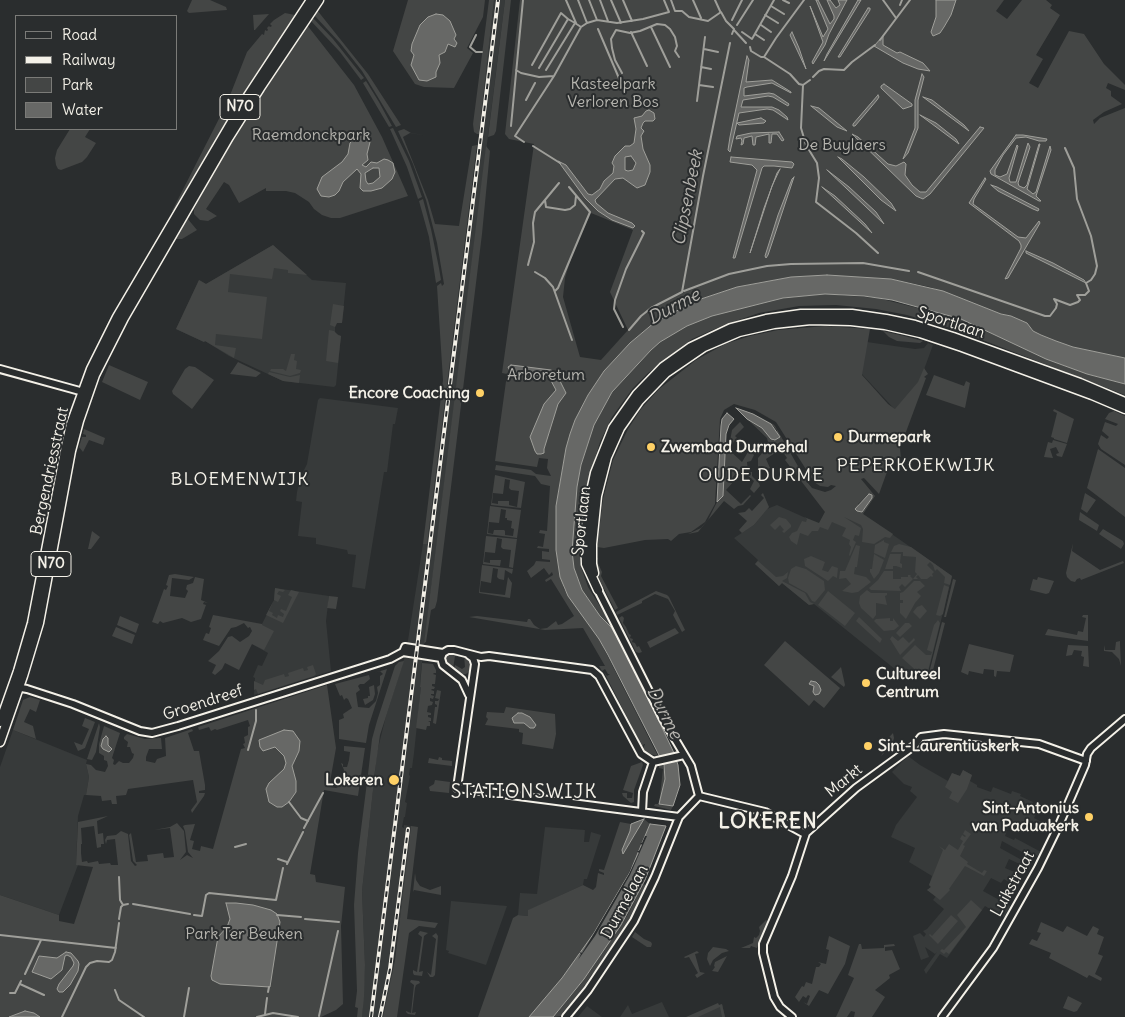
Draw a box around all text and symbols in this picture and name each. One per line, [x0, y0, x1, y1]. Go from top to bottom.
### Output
legend [15, 15, 178, 130]
text: Road [62, 25, 97, 44]
text: Railway [62, 50, 116, 69]
park label: Kasteelpark Verloren Bos [567, 74, 659, 112]
text: Park [62, 75, 93, 94]
road number: N70 [220, 94, 260, 120]
text: Water [62, 100, 103, 119]
park label: Raemdonckpark [252, 125, 370, 145]
park label: De Buylaers [798, 135, 886, 155]
water label: Clipsenbeek [668, 148, 708, 248]
water label: Durme [644, 284, 704, 330]
street label: Sportlaan [915, 303, 987, 343]
park label: Arboretum [507, 365, 585, 385]
place label: Encore Coaching [348, 383, 470, 403]
marker: Encore Coaching [474, 387, 486, 399]
street label: Bergendriesstraat [27, 405, 73, 537]
place label: Durmepark [848, 427, 931, 447]
marker: Durmepark [832, 431, 844, 443]
place label: Zwembad Durmehal [661, 437, 808, 457]
marker: Zwembad Durmehal [645, 441, 657, 453]
district label: PEPERKOEKWIJK [835, 455, 997, 477]
district label: OUDE DURME [697, 465, 825, 487]
district label: BLOEMENWIJK [169, 469, 311, 491]
street label: Sportlaan [569, 485, 595, 557]
road number: N70 [31, 552, 71, 576]
place label: Cultureel Centrum [876, 664, 941, 702]
marker: Cultureel Centrum [860, 677, 872, 689]
street label: Groendreef [161, 681, 245, 725]
water label: Durme [642, 683, 686, 743]
place label: Sint-Laurentiuskerk [878, 736, 1019, 756]
marker: Sint-Laurentiuskerk [862, 740, 874, 752]
street label: Markt [822, 760, 866, 802]
place label: Lokeren [325, 770, 383, 790]
marker: Lokeren [387, 773, 401, 787]
district label: STATIONSWIJK [449, 782, 599, 804]
place label: Sint-Antonius van Paduakerk [972, 798, 1079, 836]
district label: LOKEREN [717, 809, 819, 835]
marker: Sint-Antonius van Paduakerk [1083, 811, 1095, 823]
street label: Luikstraat [987, 848, 1039, 920]
street label: Durmelaan [598, 862, 652, 942]
park label: Park Ter Beuken [185, 924, 303, 944]

